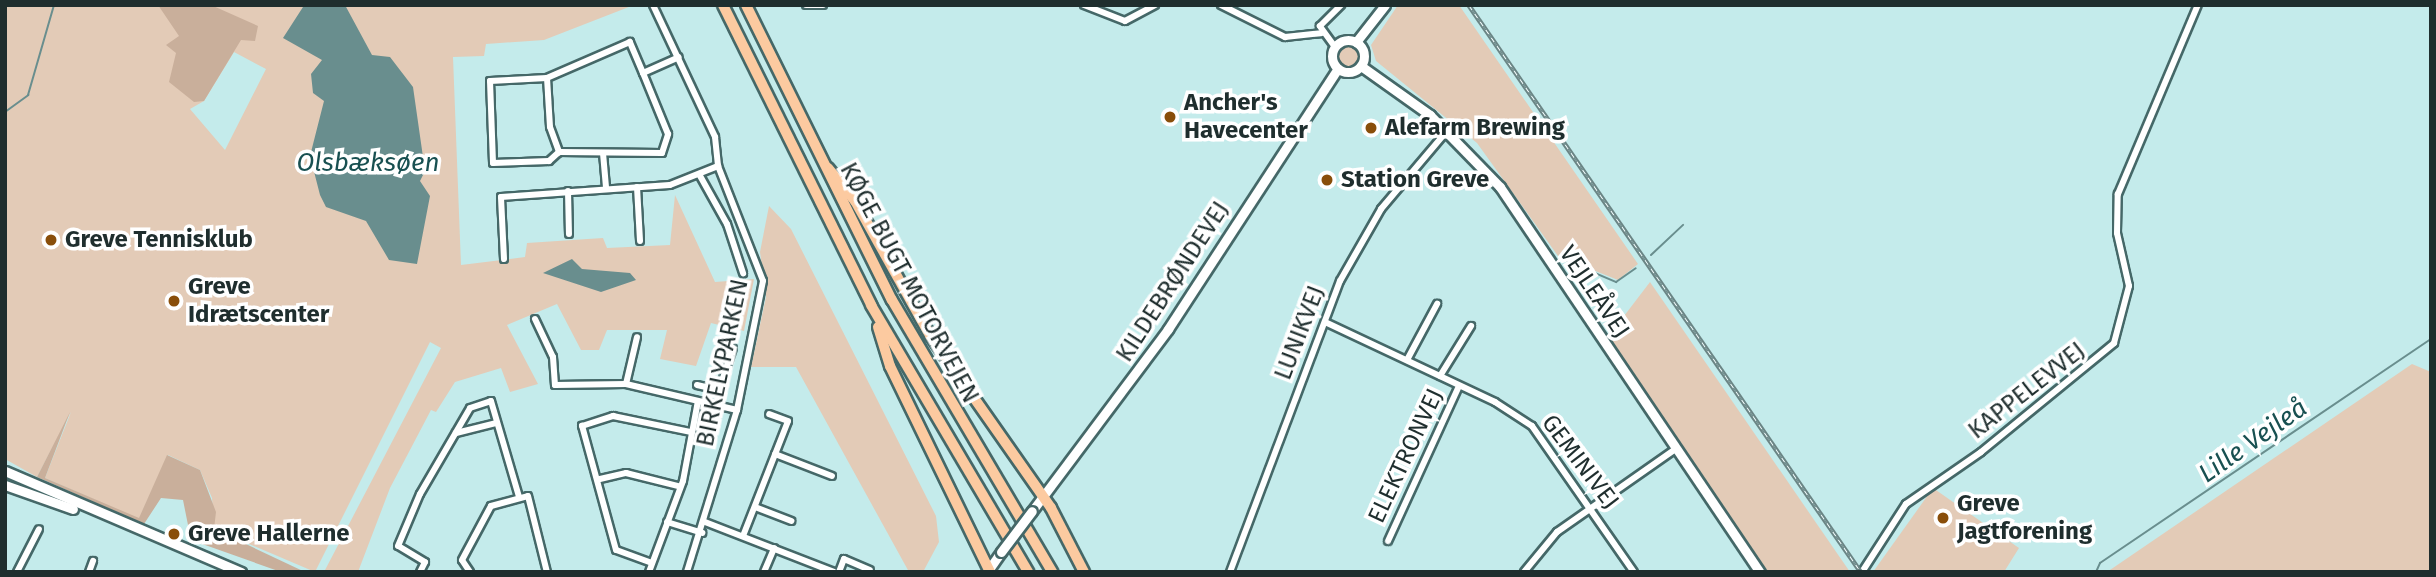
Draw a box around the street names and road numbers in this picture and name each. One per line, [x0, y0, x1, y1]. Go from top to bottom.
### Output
street label: KØGE BUGT MOTORVEJEN [833, 158, 985, 408]
street label: KILDEBRØNDEVEJ [1111, 197, 1235, 367]
street label: VEJLEÅVEJ [1553, 240, 1635, 344]
street label: BIRKELYPARKEN [691, 277, 755, 449]
street label: LUNIKVEJ [1269, 282, 1331, 384]
street label: KAPPELEVVEJ [1963, 337, 2091, 445]
street label: ELEKTRONVEJ [1362, 384, 1450, 528]
street label: GEMINIVEJ [1535, 409, 1625, 515]

